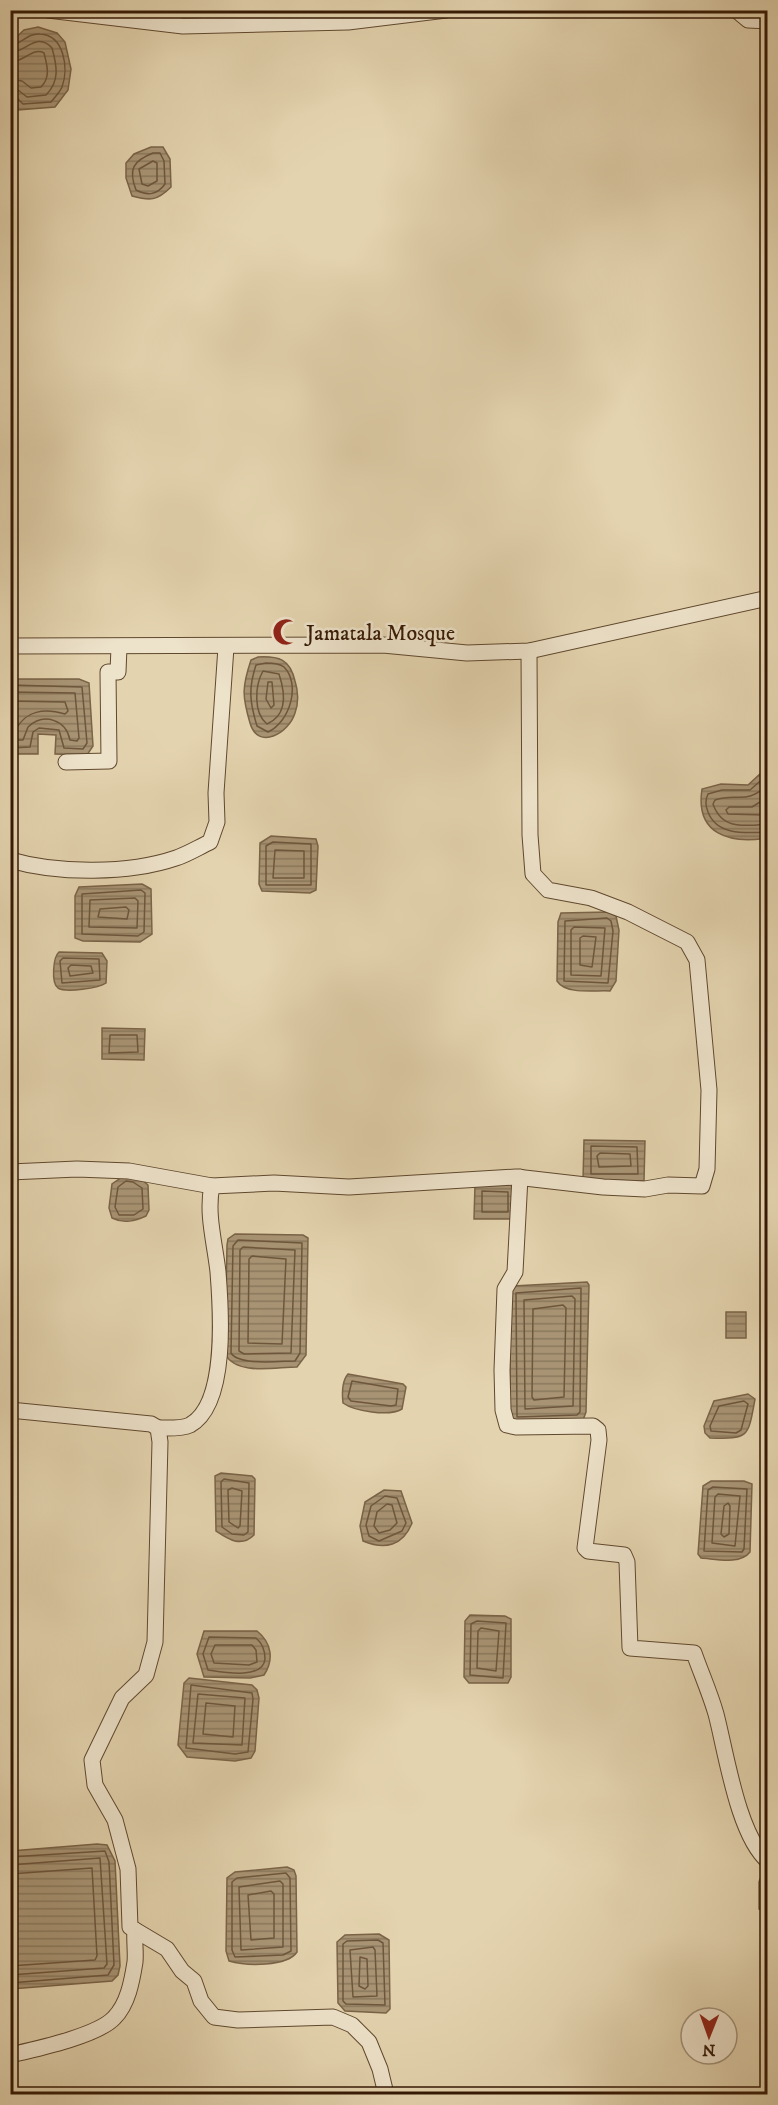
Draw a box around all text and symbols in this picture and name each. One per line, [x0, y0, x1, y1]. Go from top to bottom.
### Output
mosque icon: Jamatala Mosque [271, 617, 301, 647]
place label: Jamatala Mosque [304, 620, 455, 647]
north arrow [679, 2006, 739, 2066]
text: N [702, 2040, 715, 2060]

